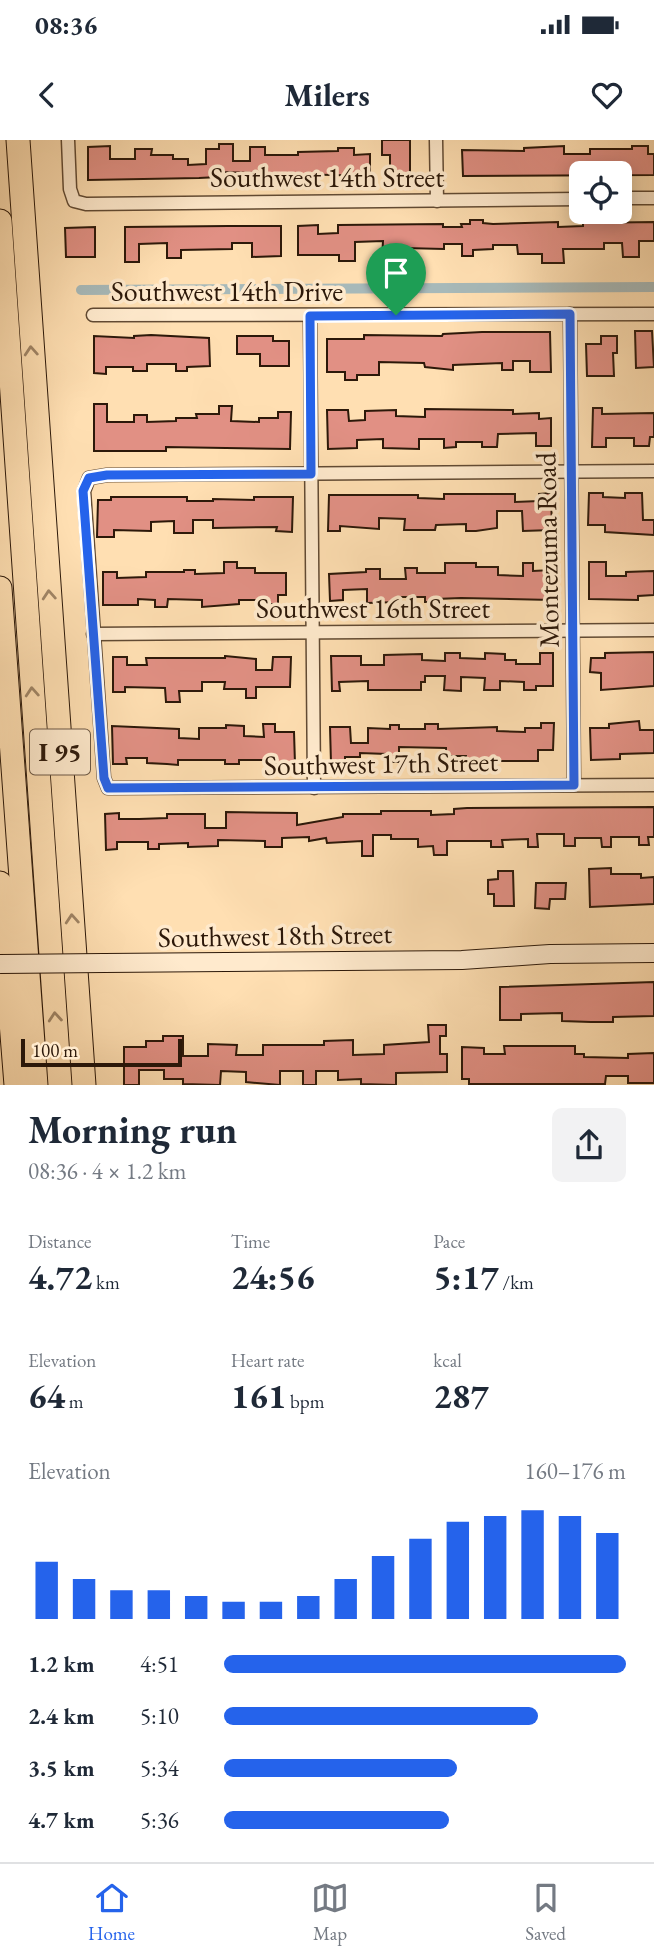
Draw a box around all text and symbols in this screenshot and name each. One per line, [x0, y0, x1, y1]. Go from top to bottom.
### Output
text: 08:36 [35, 8, 97, 42]
text: Milers [284, 74, 370, 116]
icon: back [28, 76, 66, 114]
icon: heart [588, 76, 626, 114]
street label: Southwest 14th Street [210, 159, 444, 195]
map controls [569, 161, 632, 224]
button: locate [569, 161, 632, 224]
pin [366, 243, 426, 315]
icon: arrive [377, 254, 415, 292]
street label: Southwest 14th Drive [111, 273, 343, 309]
one-way arrow [24, 345, 39, 356]
street label: Montezuma Road [527, 451, 567, 648]
one-way arrow [42, 589, 57, 600]
street label: Southwest 16th Street [256, 590, 490, 626]
one-way arrow [25, 686, 40, 697]
road number: I 95 [30, 730, 90, 774]
street label: Southwest 17th Street [264, 743, 499, 783]
one-way arrow [65, 913, 80, 924]
street label: Southwest 18th Street [158, 915, 393, 955]
one-way arrow [48, 1011, 63, 1022]
scale bar [21, 1036, 182, 1068]
text: 100 m [32, 1038, 78, 1063]
text: Morning run [28, 1105, 237, 1154]
button: share [552, 1108, 626, 1182]
text: 08:36 · 4 × 1.2 km [28, 1156, 186, 1186]
text: Distance [28, 1229, 91, 1254]
text: Time [231, 1229, 270, 1254]
text: Pace [433, 1229, 465, 1254]
text: 4.72 [28, 1254, 92, 1299]
text: 24:56 [231, 1254, 315, 1299]
text: 5:17 [433, 1254, 499, 1299]
text: km [92, 1270, 120, 1295]
text: /km [499, 1270, 534, 1295]
text: Elevation [28, 1348, 96, 1373]
text: Heart rate [231, 1348, 304, 1373]
text: kcal [433, 1348, 462, 1373]
text: 64 [28, 1373, 65, 1418]
text: 161 [231, 1373, 286, 1418]
text: 287 [433, 1373, 489, 1418]
text: m [65, 1389, 84, 1414]
text: bpm [286, 1389, 324, 1414]
text: Elevation [28, 1456, 111, 1486]
text: 160–176 m [525, 1456, 626, 1486]
text: 1.2 km [28, 1649, 95, 1679]
text: 4:51 [140, 1649, 179, 1679]
text: 2.4 km [28, 1701, 95, 1731]
text: 5:10 [140, 1701, 179, 1731]
text: 3.5 km [28, 1753, 95, 1783]
text: 5:34 [140, 1753, 179, 1783]
text: 4.7 km [28, 1805, 95, 1835]
text: 5:36 [140, 1805, 179, 1835]
tab: Home [88, 1879, 135, 1946]
tab: Map [311, 1879, 349, 1946]
tab: Saved [525, 1879, 566, 1946]

